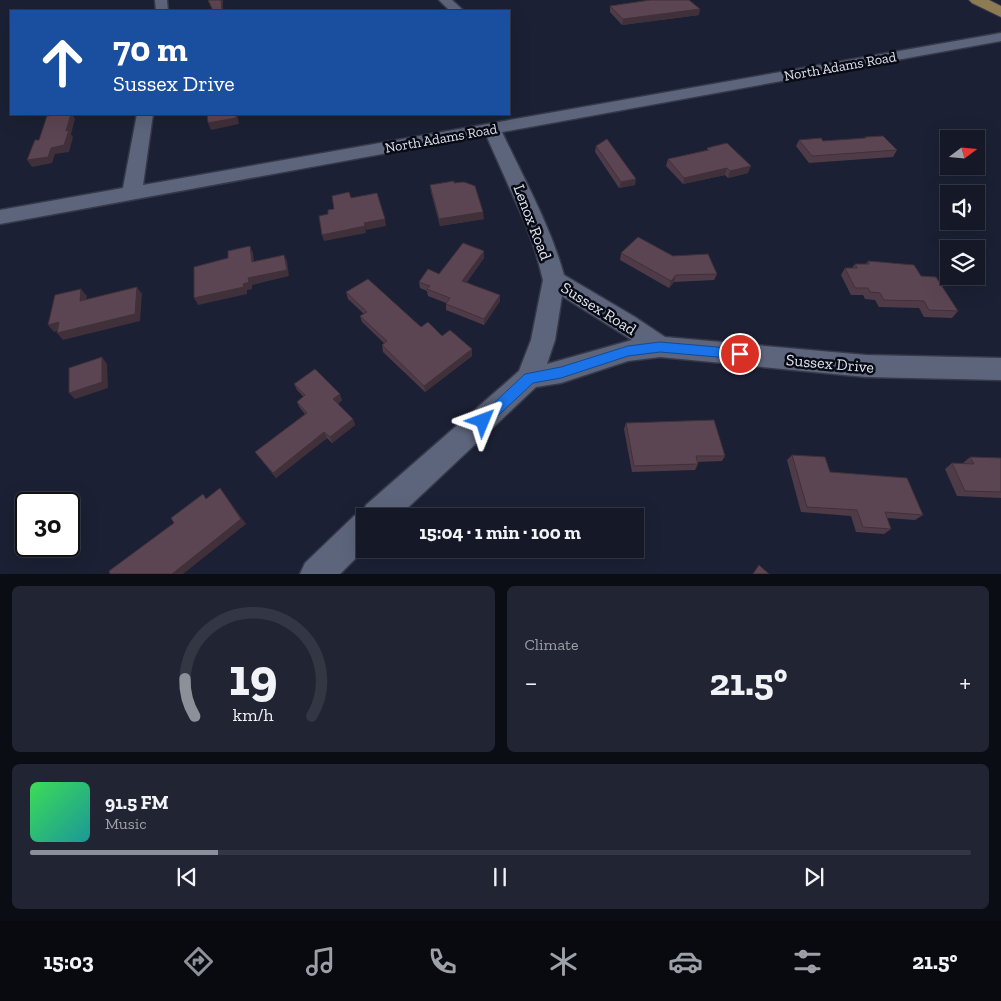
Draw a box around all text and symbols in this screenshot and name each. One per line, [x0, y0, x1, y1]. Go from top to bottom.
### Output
text: 70 m [113, 28, 188, 70]
icon: ahead [30, 30, 95, 95]
street label: North Adams Road [783, 48, 898, 85]
text: Sussex Drive [113, 70, 235, 97]
street label: North Adams Road [384, 120, 499, 157]
north arrow [940, 130, 985, 175]
map controls [940, 130, 985, 285]
street label: Lenox Road [509, 182, 556, 263]
button: sound [940, 185, 985, 230]
button: layers [940, 240, 985, 285]
street label: Sussex Road [558, 278, 640, 339]
pin [719, 333, 761, 375]
icon: arrive [726, 340, 754, 368]
street label: Sussex Drive [785, 350, 875, 377]
position arrow [456, 394, 508, 446]
speed limit sign: 30 [15, 492, 80, 557]
text: 15:04 · 1 min · 100 m [419, 521, 581, 544]
text: Climate [525, 635, 579, 654]
text: 19 [229, 646, 278, 708]
text: 21.5° [709, 659, 787, 705]
text: − [525, 666, 538, 699]
text: + [959, 666, 971, 699]
text: km/h [233, 704, 274, 726]
text: 91.5 FM [105, 791, 169, 814]
text: Music [105, 814, 147, 833]
icon: previous [173, 863, 201, 891]
icon: pause [486, 863, 514, 891]
icon: next [800, 863, 828, 891]
icon: directions [181, 944, 216, 979]
icon: music [303, 944, 338, 979]
icon: phone [425, 944, 460, 979]
icon: climate [546, 944, 581, 979]
icon: car [668, 944, 703, 979]
icon: filters [790, 944, 825, 979]
text: 15:03 [43, 948, 94, 975]
text: 21.5° [912, 948, 957, 975]

